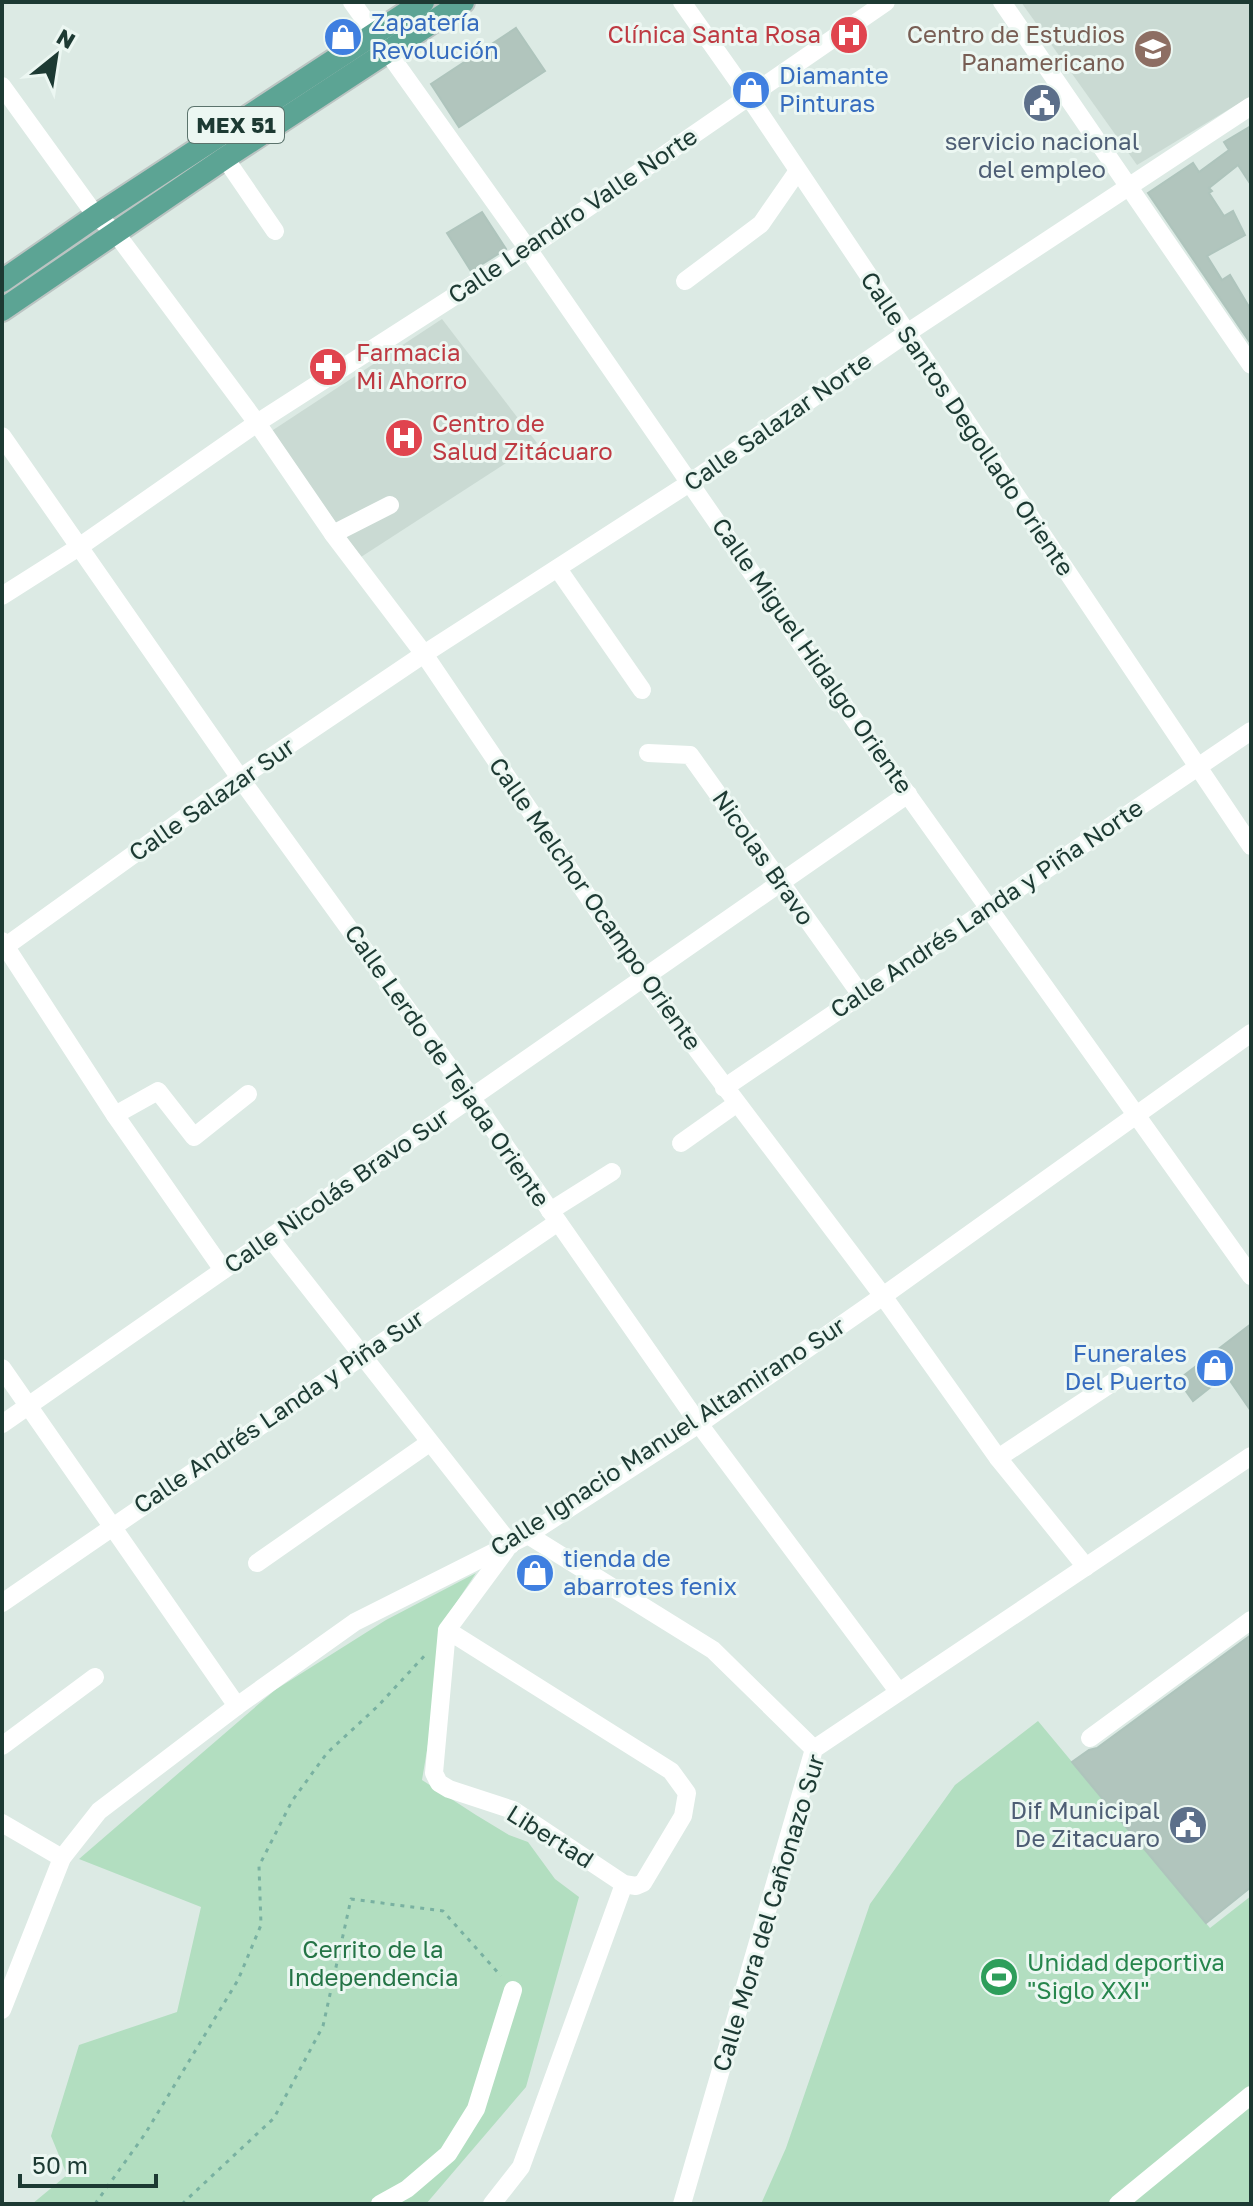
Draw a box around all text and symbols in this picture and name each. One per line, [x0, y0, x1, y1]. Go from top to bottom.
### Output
place label: Zapatería Revolución [371, 7, 499, 64]
hospital icon: Clínica Santa Rosa [828, 14, 870, 56]
north arrow [16, 16, 96, 96]
shop icon: Zapatería Revolución [322, 16, 364, 58]
place label: Clínica Santa Rosa [607, 19, 821, 48]
place label: Centro de Estudios Panamericano [907, 19, 1125, 76]
text: N [52, 22, 80, 54]
school or university icon: Centro de Estudios Panamericano [1132, 28, 1174, 70]
place label: Diamante Pinturas [779, 60, 889, 117]
shop icon: Diamante Pinturas [730, 69, 772, 111]
public building icon: servicio nacional del empleo [1021, 82, 1063, 124]
road number: MEX 51 [188, 107, 284, 143]
street label: Calle Leandro Valle Norte [442, 120, 702, 309]
place label: servicio nacional del empleo [945, 126, 1139, 183]
street label: Calle Santos Degollado Oriente [855, 266, 1081, 581]
place label: Farmacia Mi Ahorro [356, 337, 467, 394]
street label: Calle Salazar Norte [678, 345, 876, 496]
pharmacy icon: Farmacia Mi Ahorro [307, 346, 349, 388]
place label: Centro de Salud Zitácuaro [432, 408, 613, 465]
hospital icon: Centro de Salud Zitácuaro [383, 417, 425, 459]
street label: Calle Miguel Hidalgo Oriente [707, 512, 920, 799]
street label: Calle Salazar Sur [123, 731, 300, 867]
street label: Calle Melchor Ocampo Oriente [484, 751, 709, 1055]
street label: Nicolas Bravo [707, 784, 821, 930]
street label: Calle Andrés Landa y Piña Norte [824, 792, 1148, 1023]
street label: Calle Lerdo de Tejada Oriente [340, 919, 557, 1212]
street label: Calle Nicolás Bravo Sur [218, 1101, 454, 1278]
street label: Calle Andrés Landa y Piña Sur [127, 1303, 429, 1519]
street label: Calle Ignacio Manuel Altamirano Sur [484, 1310, 850, 1562]
place label: Funerales Del Puerto [1065, 1338, 1187, 1395]
shop icon: Funerales Del Puerto [1194, 1347, 1236, 1389]
place label: tienda de abarrotes fenix [563, 1543, 737, 1600]
shop icon: tienda de abarrotes fenix [514, 1552, 556, 1594]
street label: Calle Mora del Cañonazo Sur [705, 1750, 830, 2075]
place label: Dif Municipal De Zitacuaro [1010, 1795, 1160, 1852]
street label: Libertad [502, 1798, 599, 1874]
public building icon: Dif Municipal De Zitacuaro [1167, 1804, 1209, 1846]
park label: Cerrito de la Independencia [288, 1934, 458, 1991]
place label: Unidad deportiva "Siglo XXI" [1027, 1947, 1225, 2004]
sports icon: Unidad deportiva "Siglo XXI" [978, 1956, 1020, 1998]
scale bar [20, 2138, 156, 2188]
text: 50 m [32, 2150, 88, 2179]

